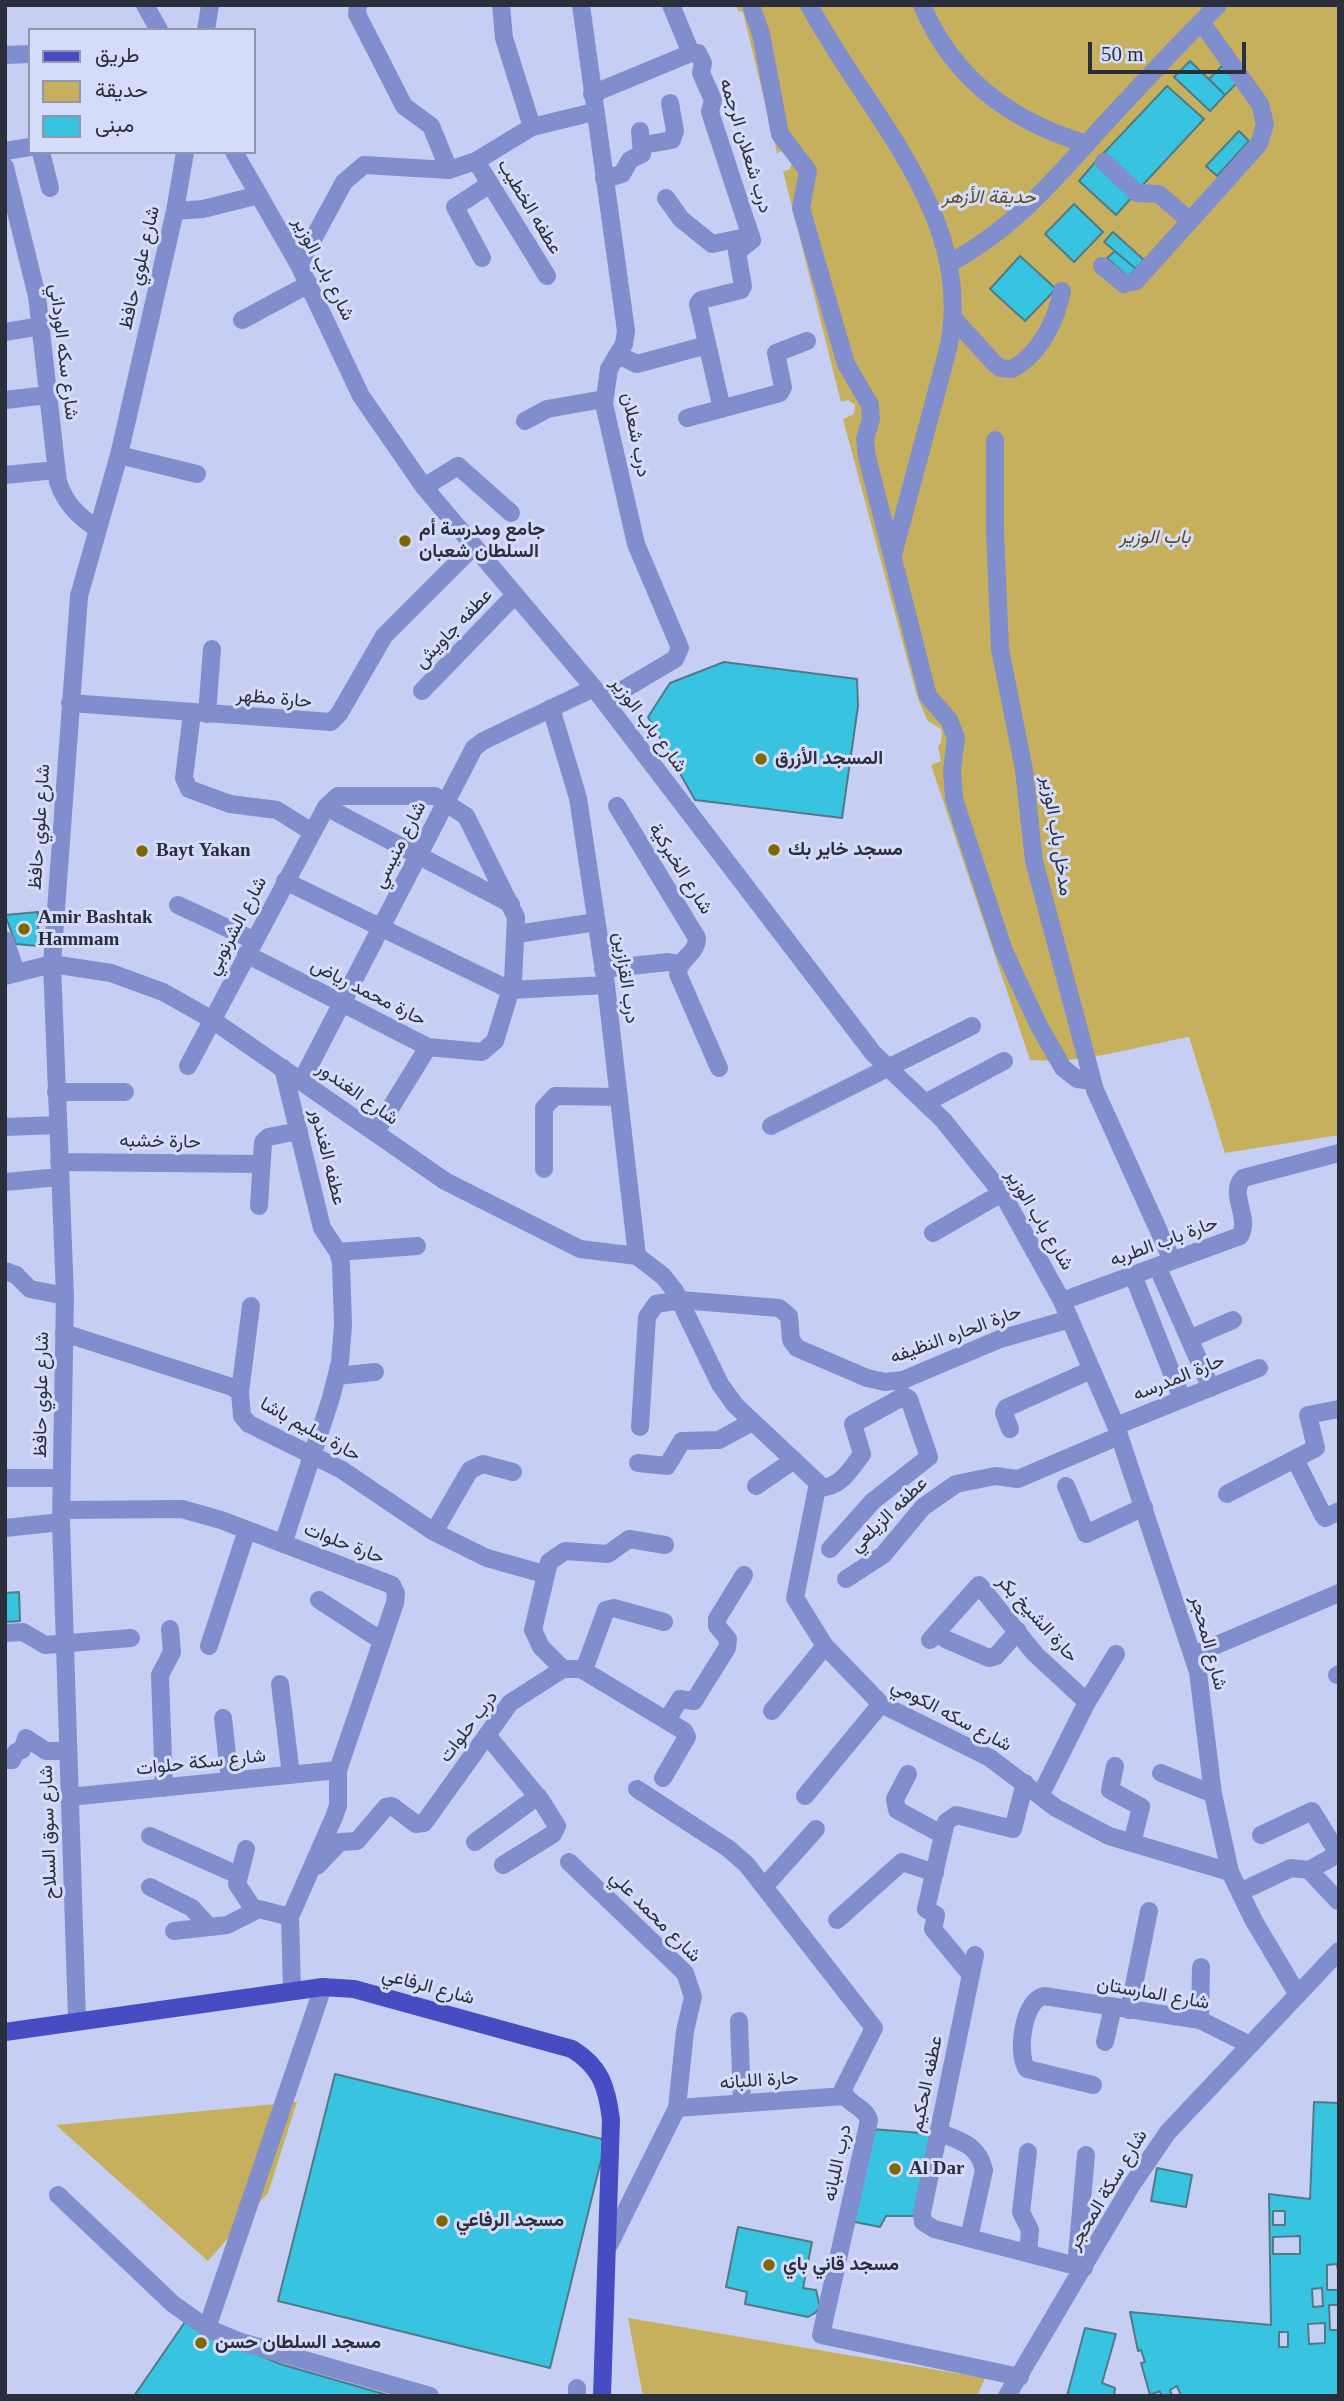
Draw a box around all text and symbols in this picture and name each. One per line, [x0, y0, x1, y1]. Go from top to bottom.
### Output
legend [28, 28, 256, 154]
scale bar [1092, 28, 1250, 72]
text: 50 m [1101, 42, 1144, 66]
text: طريق [95, 43, 140, 67]
street label: درب شعلان الرجمه [714, 76, 776, 216]
text: حديقة [95, 78, 148, 102]
text: مبنى [95, 113, 134, 137]
street label: عطفه الخطيب [492, 155, 566, 259]
park label: حديقة الأزهر [942, 187, 1036, 209]
street label: شارع علوي حافظ [115, 204, 165, 332]
street label: شارع باب الوزير [287, 213, 359, 325]
street label: شارع سكه الورداني [43, 283, 83, 421]
street label: درب شعلان [616, 391, 654, 479]
place label: جامع ومدرسة أم السلطان شعبان [419, 519, 545, 563]
park label: باب الوزير [1120, 527, 1190, 549]
marker: جامع ومدرسة أم السلطان شعبان [397, 533, 413, 549]
street label: عطفه جاويش [410, 584, 498, 674]
street label: شارع باب الوزير [605, 673, 691, 777]
street label: حارة مظهر [235, 684, 313, 714]
place label: المسجد الأزرق [775, 748, 883, 770]
marker: المسجد الأزرق [753, 751, 769, 767]
street label: شارع علوي حافظ [24, 763, 56, 891]
street label: مدخل باب الوزير [1035, 774, 1077, 898]
street label: شارع منيسي [368, 798, 432, 892]
street label: شارع الخبركية [643, 819, 717, 919]
place label: مسجد خاير بك [788, 839, 903, 861]
place label: Bayt Yakan [156, 840, 250, 862]
marker: مسجد خاير بك [766, 842, 782, 858]
marker: Bayt Yakan [134, 843, 150, 859]
street label: شارع الشرنوبي [201, 873, 273, 979]
place label: Amir Bashtak Hammam [38, 907, 153, 951]
marker: Amir Bashtak Hammam [16, 921, 32, 937]
street label: درب القزازين [607, 931, 643, 1025]
street label: حارة محمد رياض [307, 954, 429, 1032]
street label: شارع الغندور [311, 1057, 403, 1131]
street label: عطفه الغندور [304, 1106, 350, 1208]
street label: حارة خشبه [119, 1130, 201, 1154]
street label: شارع باب الوزير [1000, 1165, 1078, 1275]
street label: حارة باب الطربه [1107, 1212, 1221, 1272]
street label: حارة الحاره النظيفه [887, 1301, 1025, 1369]
street label: شارع علوي حافظ [29, 1332, 55, 1458]
street label: حارة المدرسه [1130, 1349, 1228, 1407]
street label: حارة سليم باشا [256, 1393, 364, 1467]
street label: عطفه الزيلعي [845, 1472, 933, 1558]
street label: حارة حلوات [300, 1518, 388, 1570]
street label: حارة الشيخ بكر [992, 1570, 1082, 1668]
street label: شارع المحجر [1184, 1593, 1232, 1693]
street label: شارع سكه الكومي [887, 1675, 1015, 1757]
street label: درب حلوات [435, 1687, 503, 1767]
street label: شارع سكة حلوات [135, 1745, 267, 1781]
street label: شارع سوق السلاح [35, 1764, 63, 1900]
street label: شارع محمد علي [604, 1866, 706, 1968]
street label: شارع الرفاعي [379, 1964, 477, 2010]
street label: شارع المارستان [1095, 1973, 1211, 2015]
street label: عطفه الحكيم [906, 2034, 948, 2134]
street label: حارة اللبانه [719, 2067, 799, 2095]
street label: درب اللبانه [819, 2122, 857, 2204]
street label: شارع سكة المحجر [1063, 2126, 1153, 2254]
place label: Al Dar [909, 2158, 964, 2180]
marker: Al Dar [887, 2161, 903, 2177]
place label: مسجد الرفاعي [456, 2210, 564, 2232]
marker: مسجد الرفاعي [434, 2213, 450, 2229]
place label: مسجد قاني باي [783, 2254, 899, 2276]
marker: مسجد قاني باي [761, 2257, 777, 2273]
place label: مسجد السلطان حسن [215, 2332, 381, 2354]
marker: مسجد السلطان حسن [193, 2335, 209, 2351]

